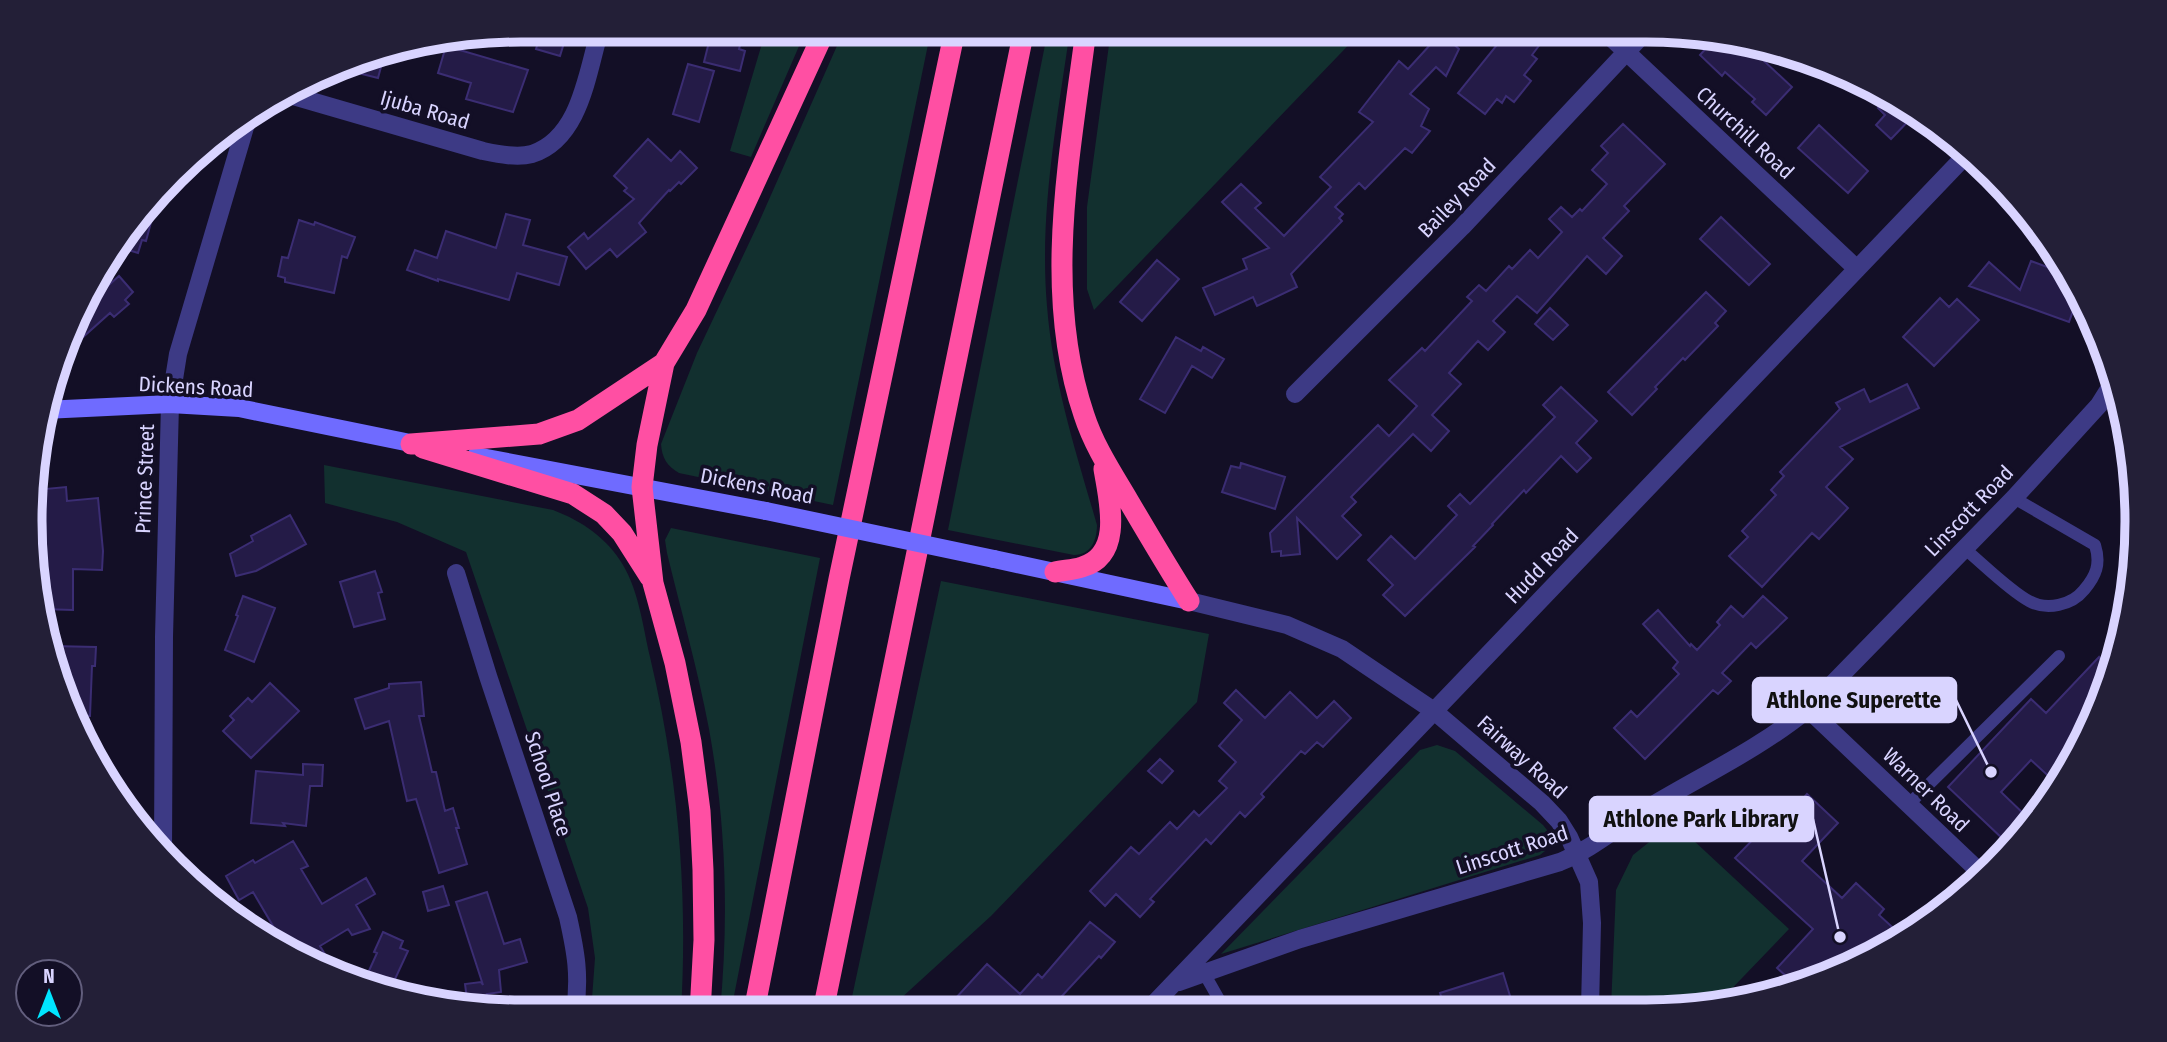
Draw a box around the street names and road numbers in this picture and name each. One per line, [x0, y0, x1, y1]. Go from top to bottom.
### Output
street label: Churchill Road [1691, 81, 1799, 185]
street label: Ijuba Road [377, 85, 473, 135]
street label: Bailey Road [1413, 153, 1501, 243]
street label: Dickens Road [138, 371, 254, 403]
street label: Prince Street [130, 424, 160, 534]
street label: Linscott Road [1919, 460, 2019, 562]
street label: Dickens Road [698, 462, 816, 510]
street label: Hudd Road [1500, 523, 1584, 609]
street label: Fairway Road [1472, 710, 1572, 804]
street label: School Place [519, 728, 577, 840]
street label: Warner Road [1877, 742, 1975, 838]
street label: Linscott Road [1453, 820, 1571, 880]

